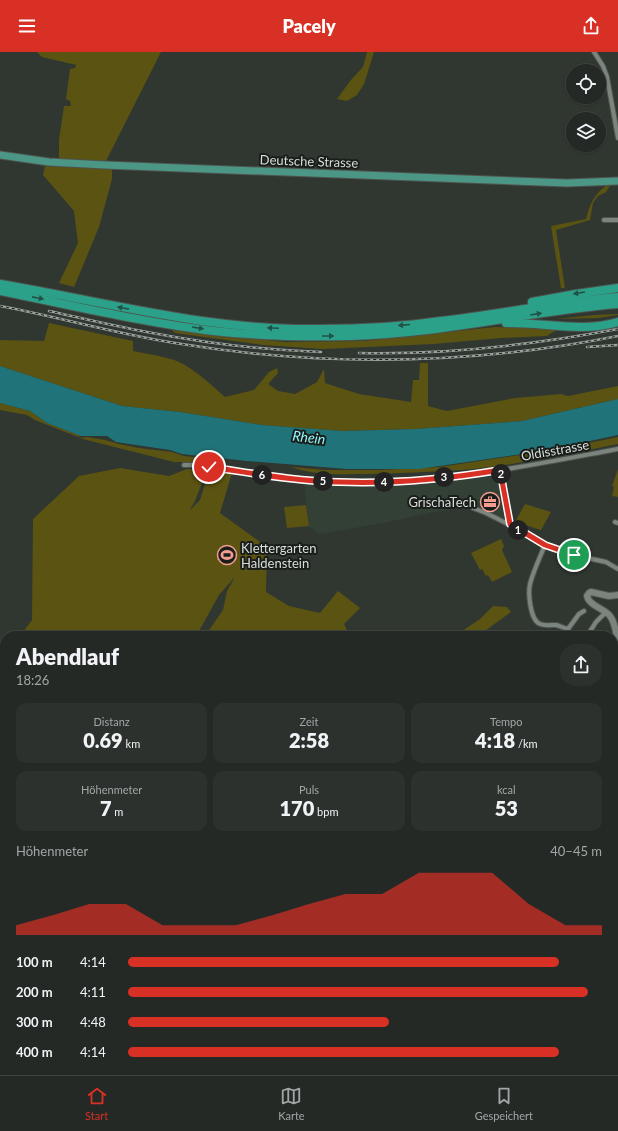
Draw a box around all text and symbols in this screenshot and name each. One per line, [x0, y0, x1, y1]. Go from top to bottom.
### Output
icon: menu [16, 15, 38, 37]
text: Pacely [282, 15, 336, 37]
icon: share [580, 15, 602, 37]
map controls [566, 64, 606, 152]
button: locate [566, 64, 606, 104]
button: layers [566, 112, 606, 152]
street label: Deutsche Strasse [260, 151, 359, 171]
one-way arrow [573, 290, 585, 296]
one-way arrow [32, 296, 44, 302]
one-way arrow [117, 304, 129, 310]
one-way arrow [530, 311, 542, 317]
one-way arrow [398, 322, 410, 329]
one-way arrow [192, 325, 204, 331]
one-way arrow [266, 325, 279, 331]
one-way arrow [322, 333, 334, 340]
water label: Rhein [292, 427, 326, 447]
street label: Oldisstrasse [520, 436, 590, 464]
pin [192, 450, 226, 484]
icon: check [198, 456, 220, 478]
pin: 2 [491, 464, 511, 484]
pin: 6 [252, 465, 272, 485]
pin: 3 [434, 467, 454, 487]
text: 2 [498, 467, 504, 480]
text: 6 [259, 468, 265, 481]
text: 3 [441, 470, 447, 483]
pin: 5 [313, 471, 333, 491]
pin: 4 [374, 472, 394, 492]
text: 5 [320, 474, 326, 487]
text: 4 [381, 475, 387, 488]
office icon: GrischaTech [479, 491, 501, 513]
place label: GrischaTech [408, 494, 476, 510]
pin: 1 [508, 520, 528, 540]
text: 1 [515, 523, 521, 536]
pin [557, 538, 591, 572]
place label: Klettergarten Haldenstein [241, 540, 317, 571]
sports icon: Klettergarten Haldenstein [216, 544, 238, 566]
icon: arrive [563, 544, 585, 566]
text: Abendlauf [16, 643, 119, 670]
button: share [560, 644, 602, 686]
text: 18:26 [16, 672, 49, 688]
text: Distanz [94, 715, 130, 728]
text: Zeit [300, 715, 318, 728]
text: Tempo [490, 715, 523, 728]
text: 0.69 [83, 728, 123, 752]
text: 2:58 [289, 728, 329, 752]
text: 4:18 [475, 728, 515, 752]
text: km [123, 737, 140, 750]
text: /km [515, 737, 538, 750]
text: Höhenmeter [81, 783, 142, 796]
text: Puls [299, 783, 319, 796]
text: kcal [497, 783, 516, 796]
text: 7 [100, 796, 112, 820]
text: 170 [279, 796, 314, 820]
text: 53 [495, 796, 518, 820]
text: m [112, 805, 123, 818]
text: bpm [314, 805, 339, 818]
text: Höhenmeter [16, 843, 88, 859]
text: 40–45 m [550, 843, 602, 859]
text: 100 m [16, 954, 53, 970]
text: 4:14 [80, 954, 106, 970]
text: 200 m [16, 984, 53, 1000]
text: 4:11 [80, 984, 106, 1000]
text: 300 m [16, 1014, 53, 1030]
text: 4:48 [80, 1014, 106, 1030]
text: 400 m [16, 1044, 53, 1060]
text: 4:14 [80, 1044, 106, 1060]
tab: Start [85, 1085, 108, 1122]
tab: Karte [278, 1085, 305, 1122]
tab: Gespeichert [475, 1085, 533, 1122]

